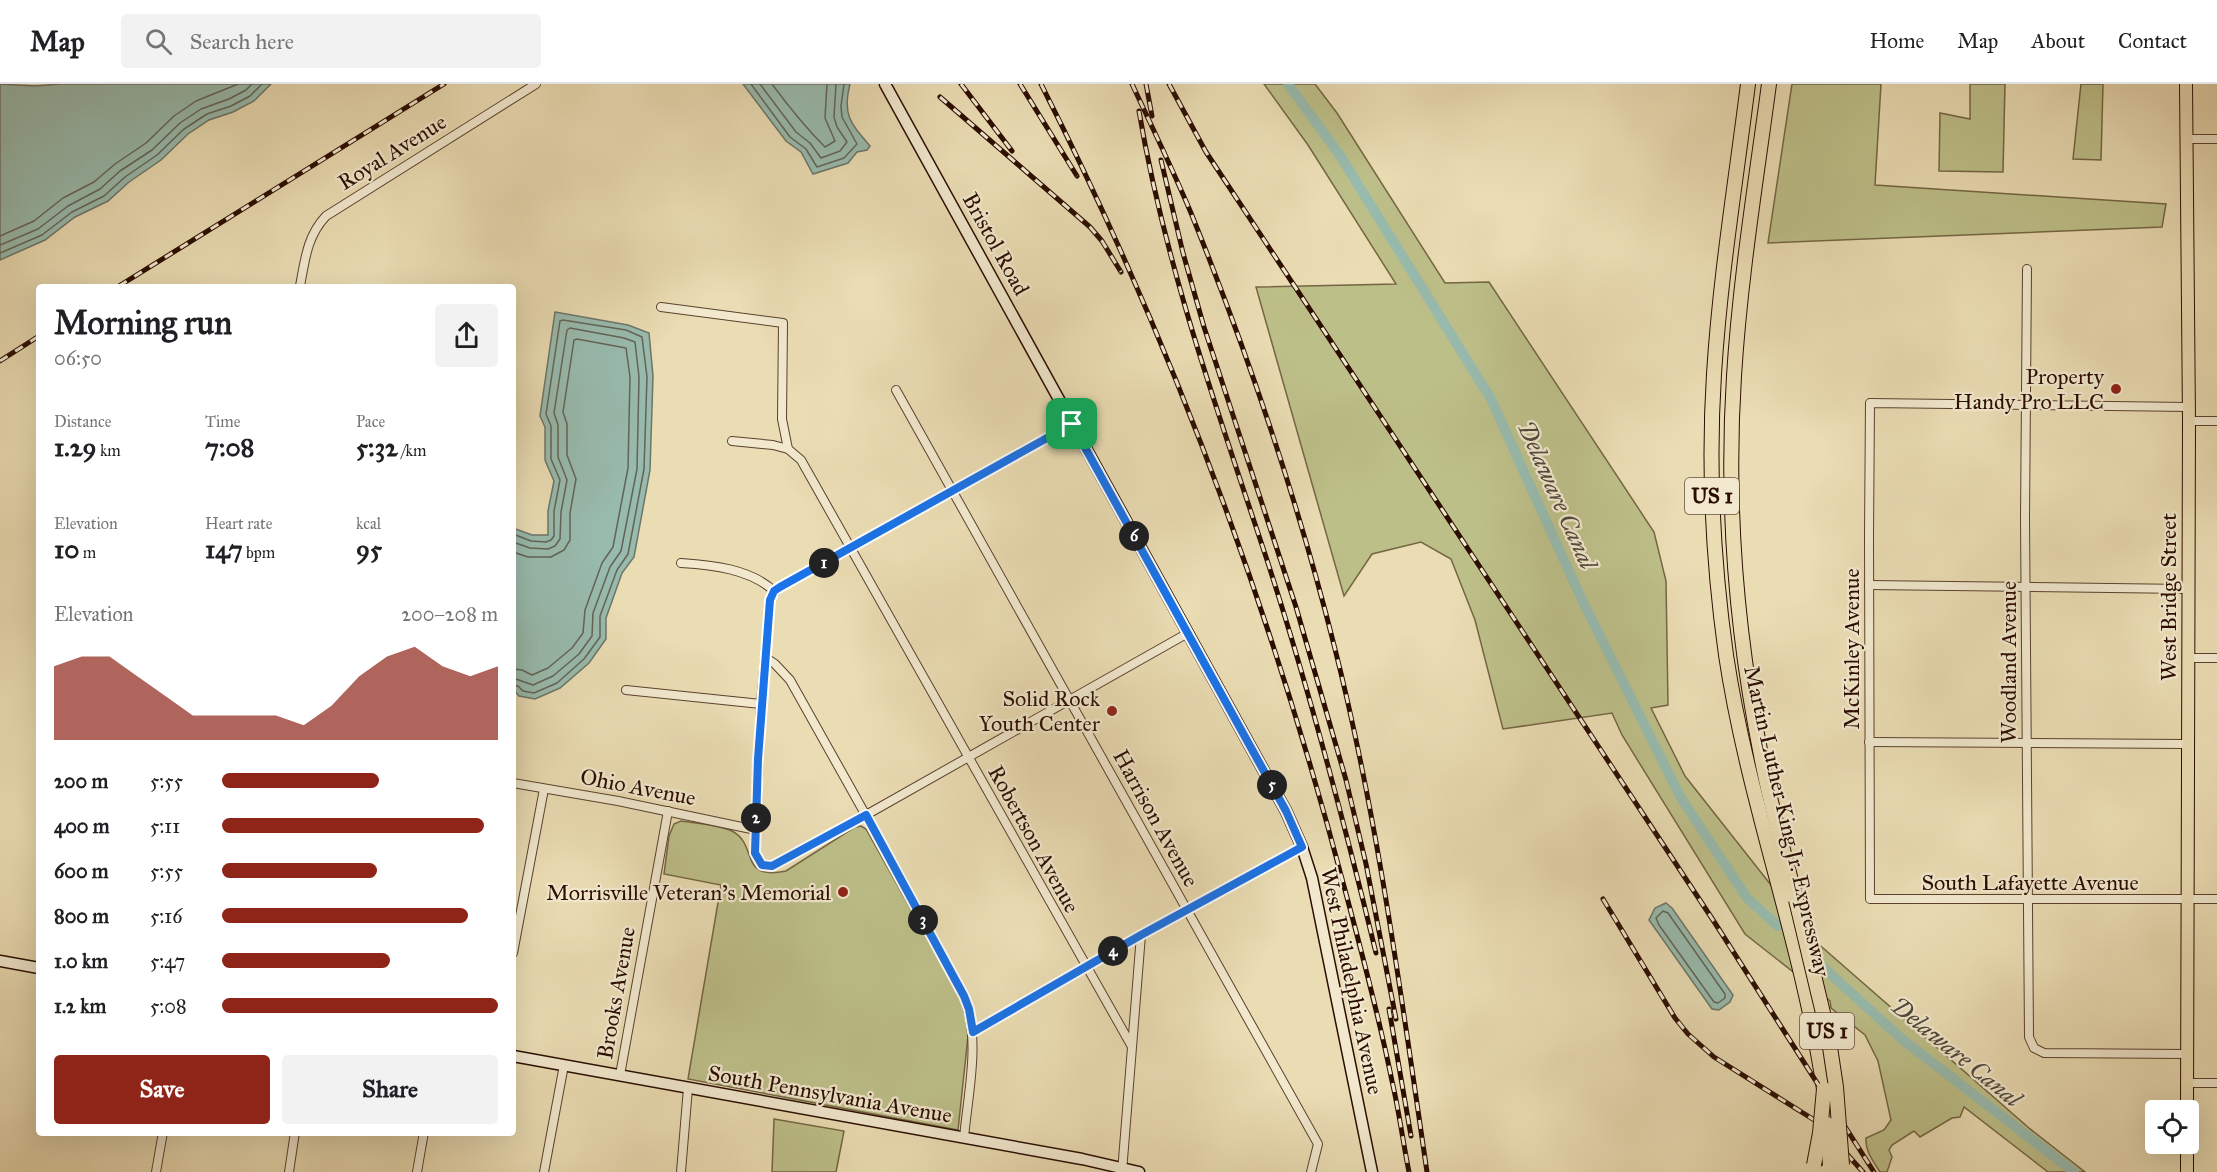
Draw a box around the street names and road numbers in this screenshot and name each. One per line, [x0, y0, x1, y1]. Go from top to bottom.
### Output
street label: Royal Avenue [333, 108, 451, 196]
street label: Bristol Road [957, 188, 1035, 300]
road number: US 1 [1685, 478, 1739, 514]
street label: West Bridge Street [2155, 513, 2182, 681]
street label: McKinley Avenue [1838, 568, 1865, 730]
street label: Woodland Avenue [1995, 581, 2022, 743]
street label: Martin Luther King Jr. Expressway [1738, 663, 1836, 980]
street label: Harrison Avenue [1107, 745, 1205, 891]
street label: Robertson Avenue [982, 761, 1086, 917]
street label: Ohio Avenue [578, 763, 698, 811]
street label: West Philadelphia Avenue [1315, 865, 1389, 1097]
street label: South Lafayette Avenue [1921, 869, 2139, 896]
street label: Brooks Avenue [591, 925, 641, 1061]
road number: US 1 [1800, 1013, 1854, 1049]
street label: South Pennsylvania Avenue [706, 1059, 954, 1129]

